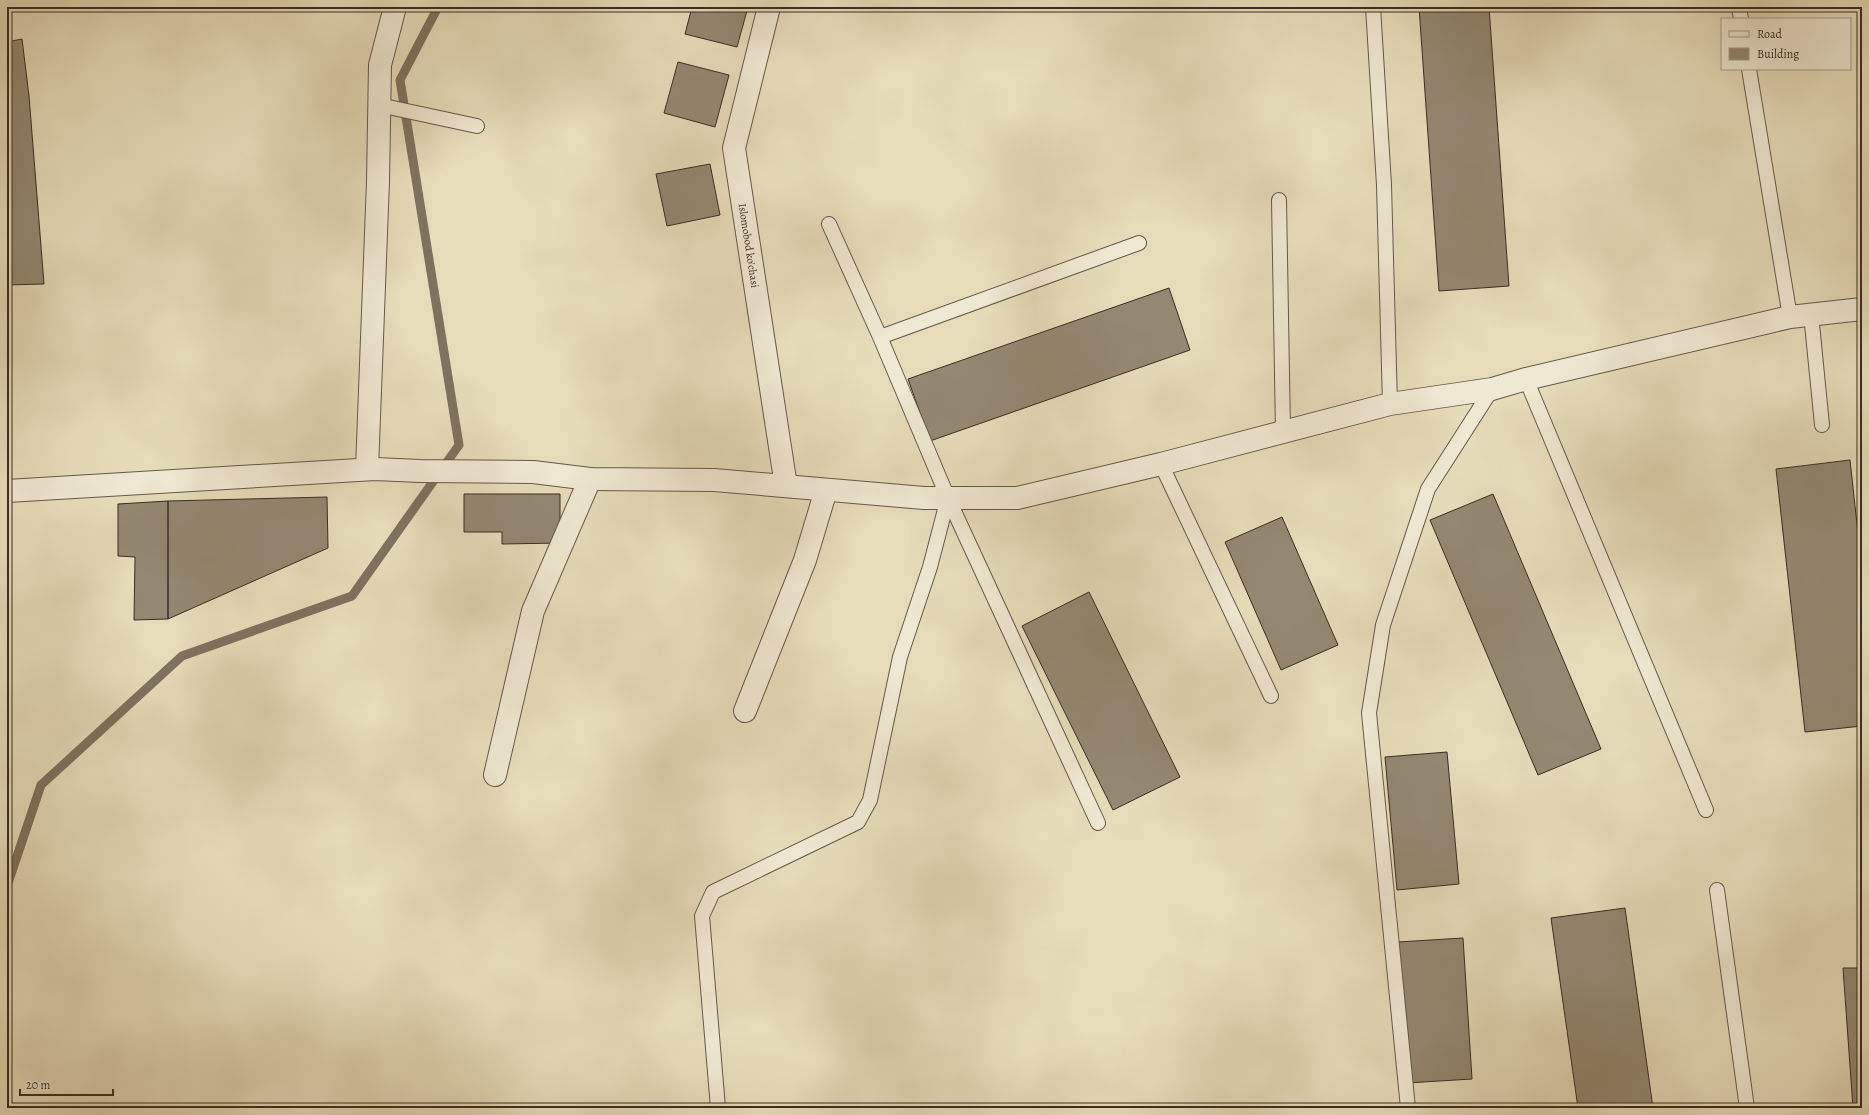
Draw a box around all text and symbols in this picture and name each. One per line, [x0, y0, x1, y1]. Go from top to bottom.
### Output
legend [1721, 18, 1851, 70]
text: Road [1757, 26, 1783, 42]
text: Building [1757, 46, 1799, 62]
street label: Islomobod ko'chasi [735, 202, 763, 289]
scale bar [20, 1071, 113, 1097]
text: 20 m [26, 1077, 50, 1093]

